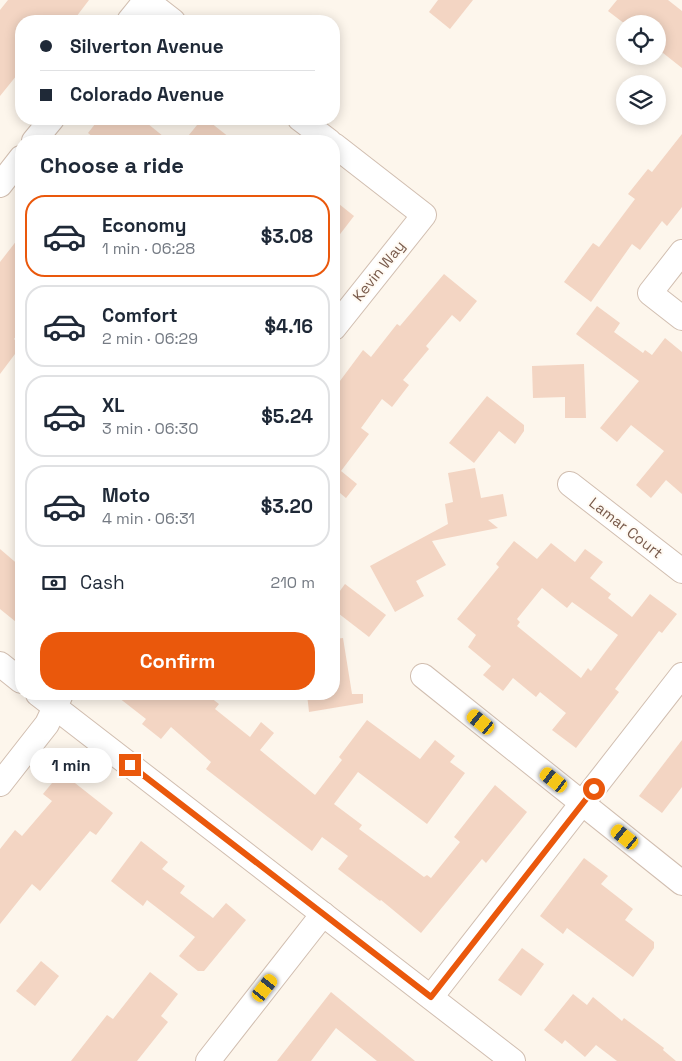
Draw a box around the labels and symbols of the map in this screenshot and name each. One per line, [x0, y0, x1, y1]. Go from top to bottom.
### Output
street label: Kevin Way [348, 236, 409, 305]
street label: Lamar Court [586, 493, 667, 562]
car [464, 707, 497, 737]
callout: 1 min [30, 748, 112, 782]
route end [119, 754, 141, 776]
car [537, 765, 570, 795]
route start [583, 778, 605, 800]
car [608, 822, 641, 852]
car [249, 972, 280, 1004]

